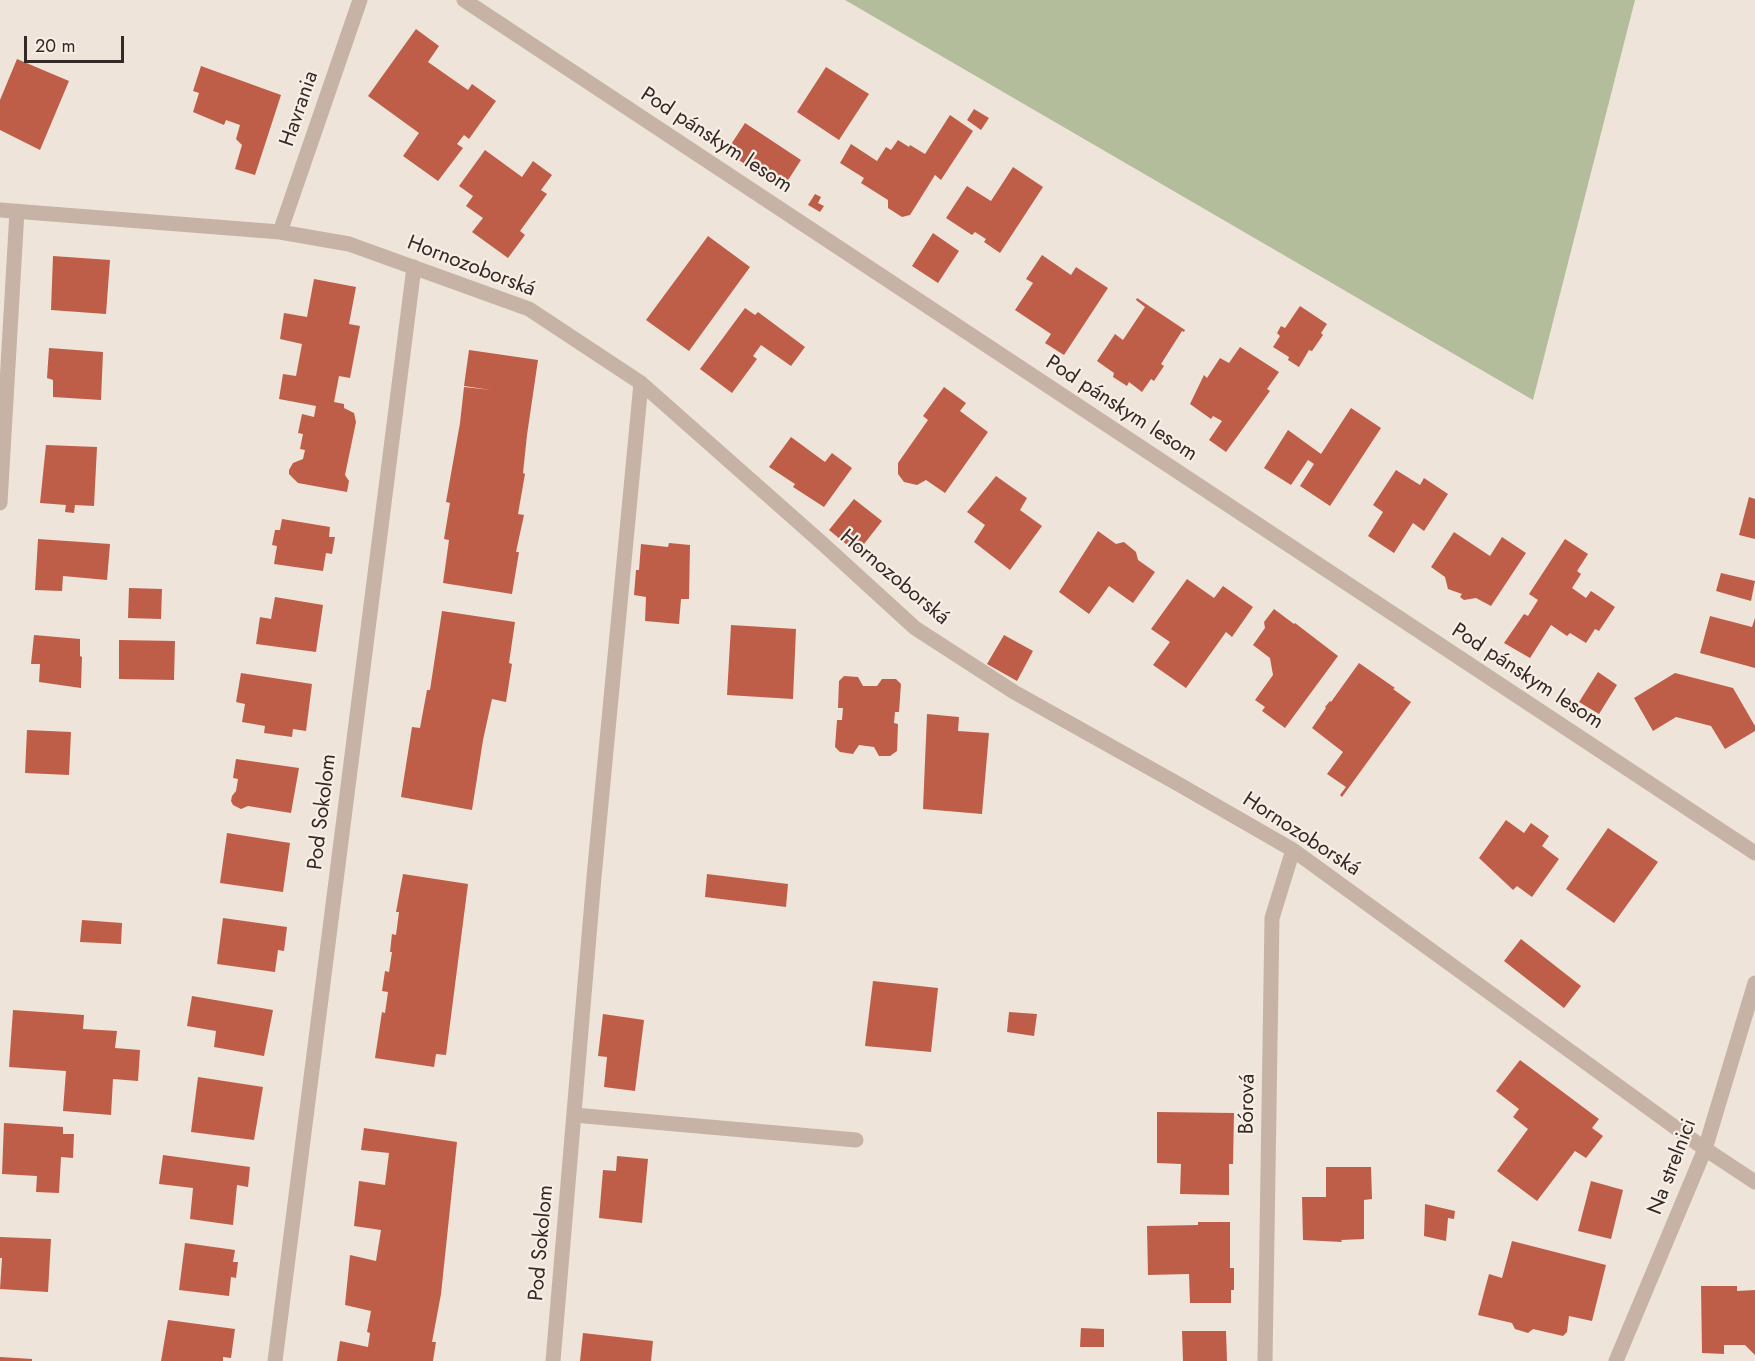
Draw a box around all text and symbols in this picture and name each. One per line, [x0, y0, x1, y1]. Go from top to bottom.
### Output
scale bar [27, 24, 128, 62]
text: 20 m [35, 33, 75, 59]
street label: Havrania [275, 68, 325, 150]
street label: Pod pánskym lesom [635, 83, 797, 199]
street label: Hornozoborská [403, 231, 539, 303]
street label: Pod pánskym lesom [1040, 351, 1202, 467]
street label: Hornozoborská [834, 525, 954, 631]
street label: Pod pánskym lesom [1446, 619, 1608, 735]
street label: Pod Sokolom [303, 753, 343, 871]
street label: Hornozoborská [1237, 788, 1365, 882]
street label: Bórová [1235, 1073, 1261, 1135]
street label: Na strelnici [1643, 1115, 1703, 1219]
street label: Pod Sokolom [524, 1184, 560, 1302]

